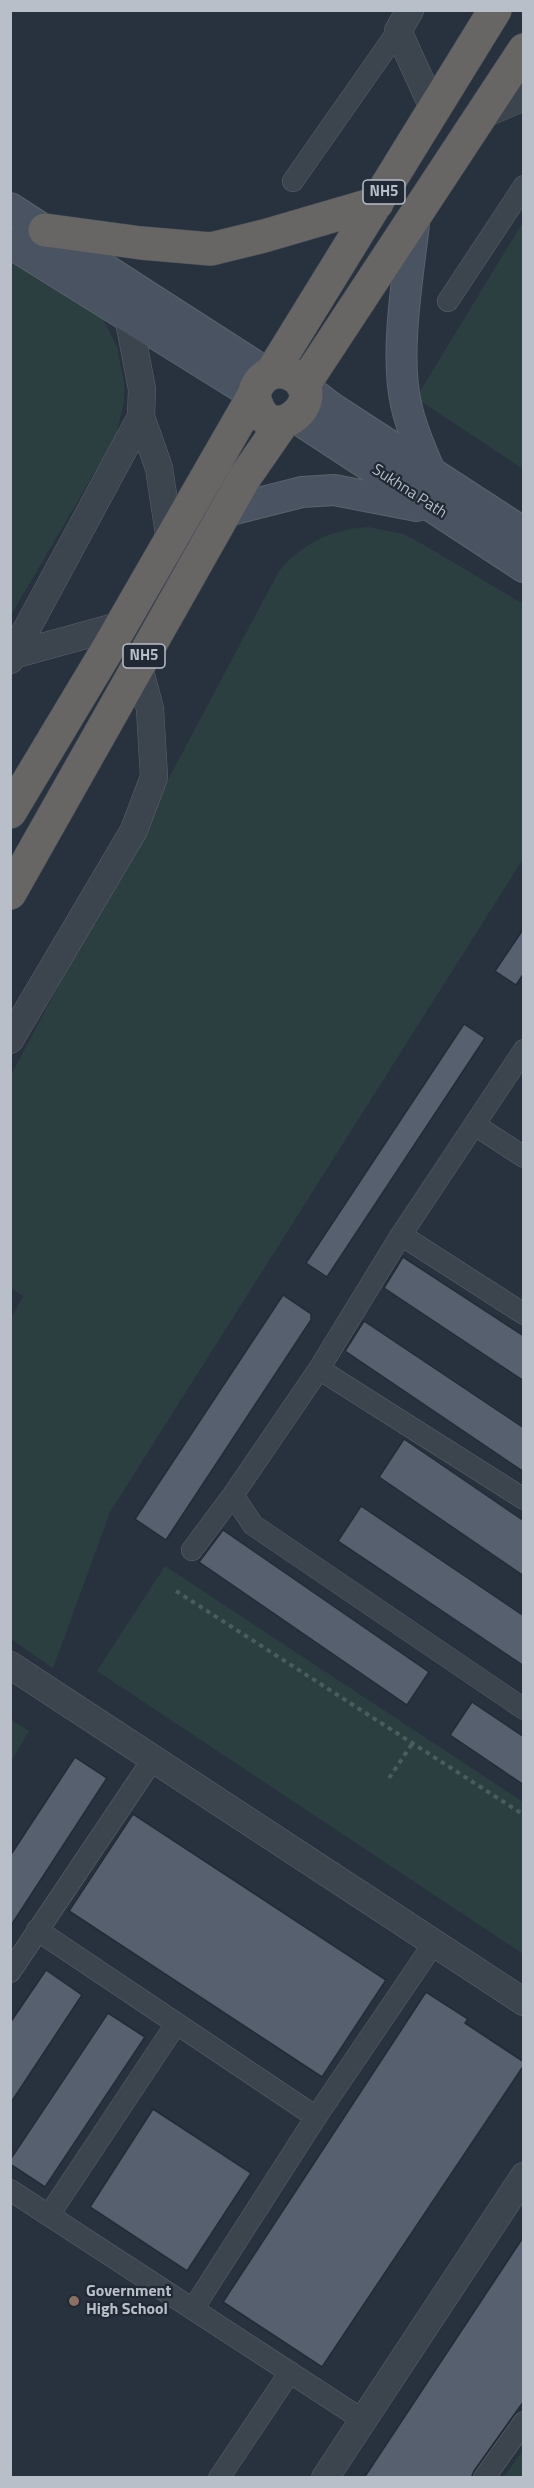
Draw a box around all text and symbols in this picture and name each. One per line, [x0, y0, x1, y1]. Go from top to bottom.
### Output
road number: NH5 [363, 180, 405, 204]
street label: Sukhna Path [368, 461, 450, 523]
road number: NH5 [123, 644, 165, 668]
place label: Government High School [86, 2282, 171, 2320]
marker: Government High School [67, 2294, 81, 2308]

